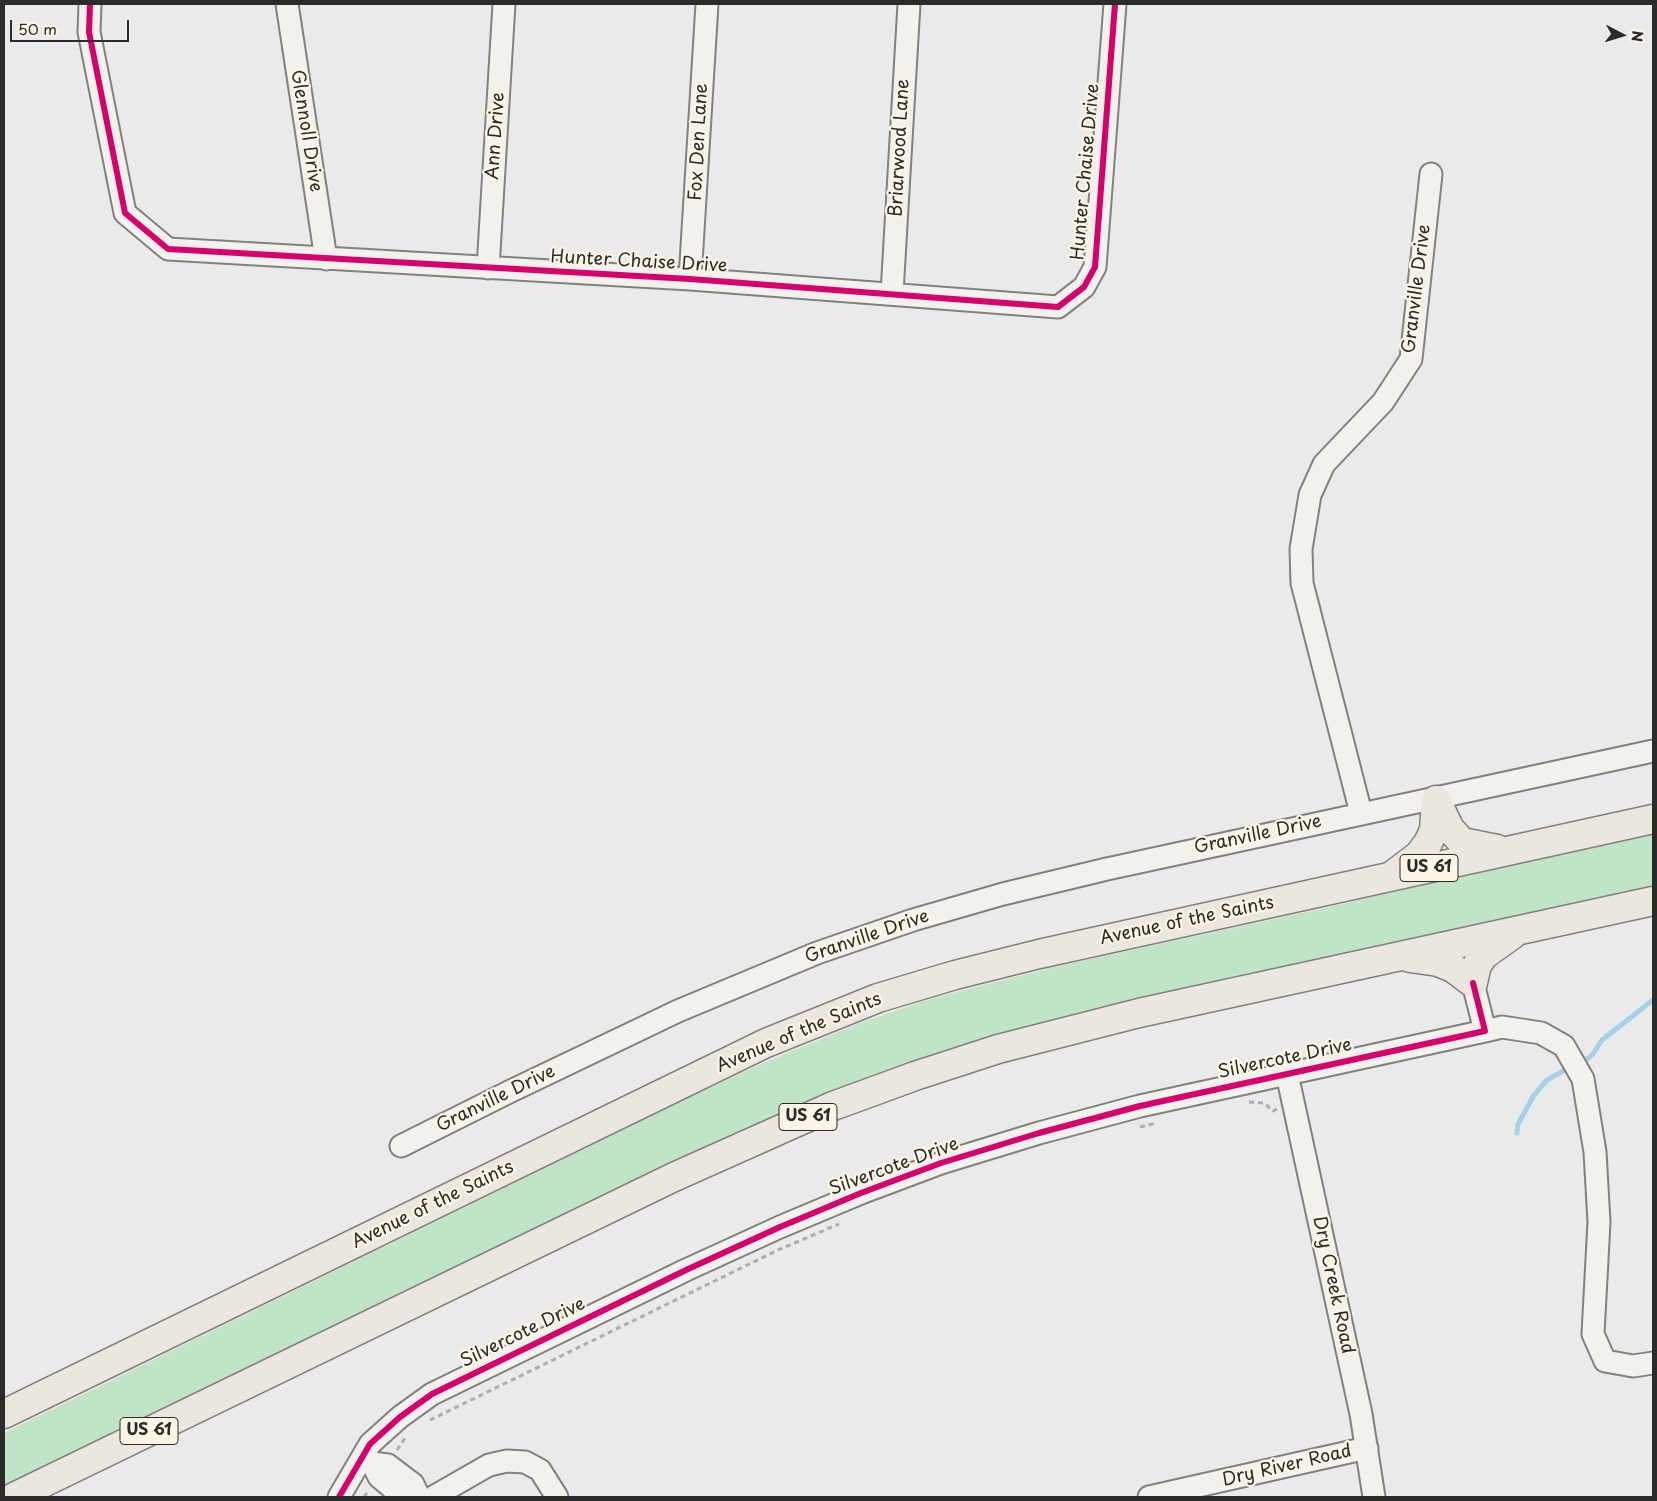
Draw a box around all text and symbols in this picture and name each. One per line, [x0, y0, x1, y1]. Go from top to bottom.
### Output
scale bar [12, 10, 131, 42]
north arrow [1597, 10, 1647, 60]
text: 50 m [18, 17, 57, 40]
text: N [1626, 30, 1648, 43]
street label: Glennoll Drive [286, 68, 326, 194]
street label: Briarwood Lane [886, 78, 914, 218]
street label: Fox Den Lane [685, 83, 713, 201]
street label: Hunter Chaise Drive [1068, 83, 1104, 261]
street label: Ann Drive [482, 92, 510, 180]
street label: Granville Drive [1398, 223, 1436, 355]
street label: Hunter Chaise Drive [550, 247, 728, 277]
street label: Granville Drive [1192, 811, 1324, 859]
road number: US 61 [1400, 854, 1458, 881]
street label: Avenue of the Saints [1098, 892, 1276, 950]
street label: Granville Drive [802, 906, 932, 968]
street label: Avenue of the Saints [713, 988, 885, 1078]
street label: Silvercote Drive [1216, 1034, 1354, 1084]
street label: Granville Drive [433, 1061, 559, 1137]
road number: US 61 [779, 1104, 837, 1130]
street label: Silvercote Drive [826, 1134, 962, 1200]
street label: Avenue of the Saints [349, 1156, 517, 1254]
street label: Dry Creek Road [1308, 1214, 1358, 1356]
street label: Silvercote Drive [457, 1293, 589, 1373]
road number: US 61 [120, 1418, 178, 1444]
street label: Dry River Road [1220, 1441, 1354, 1491]

